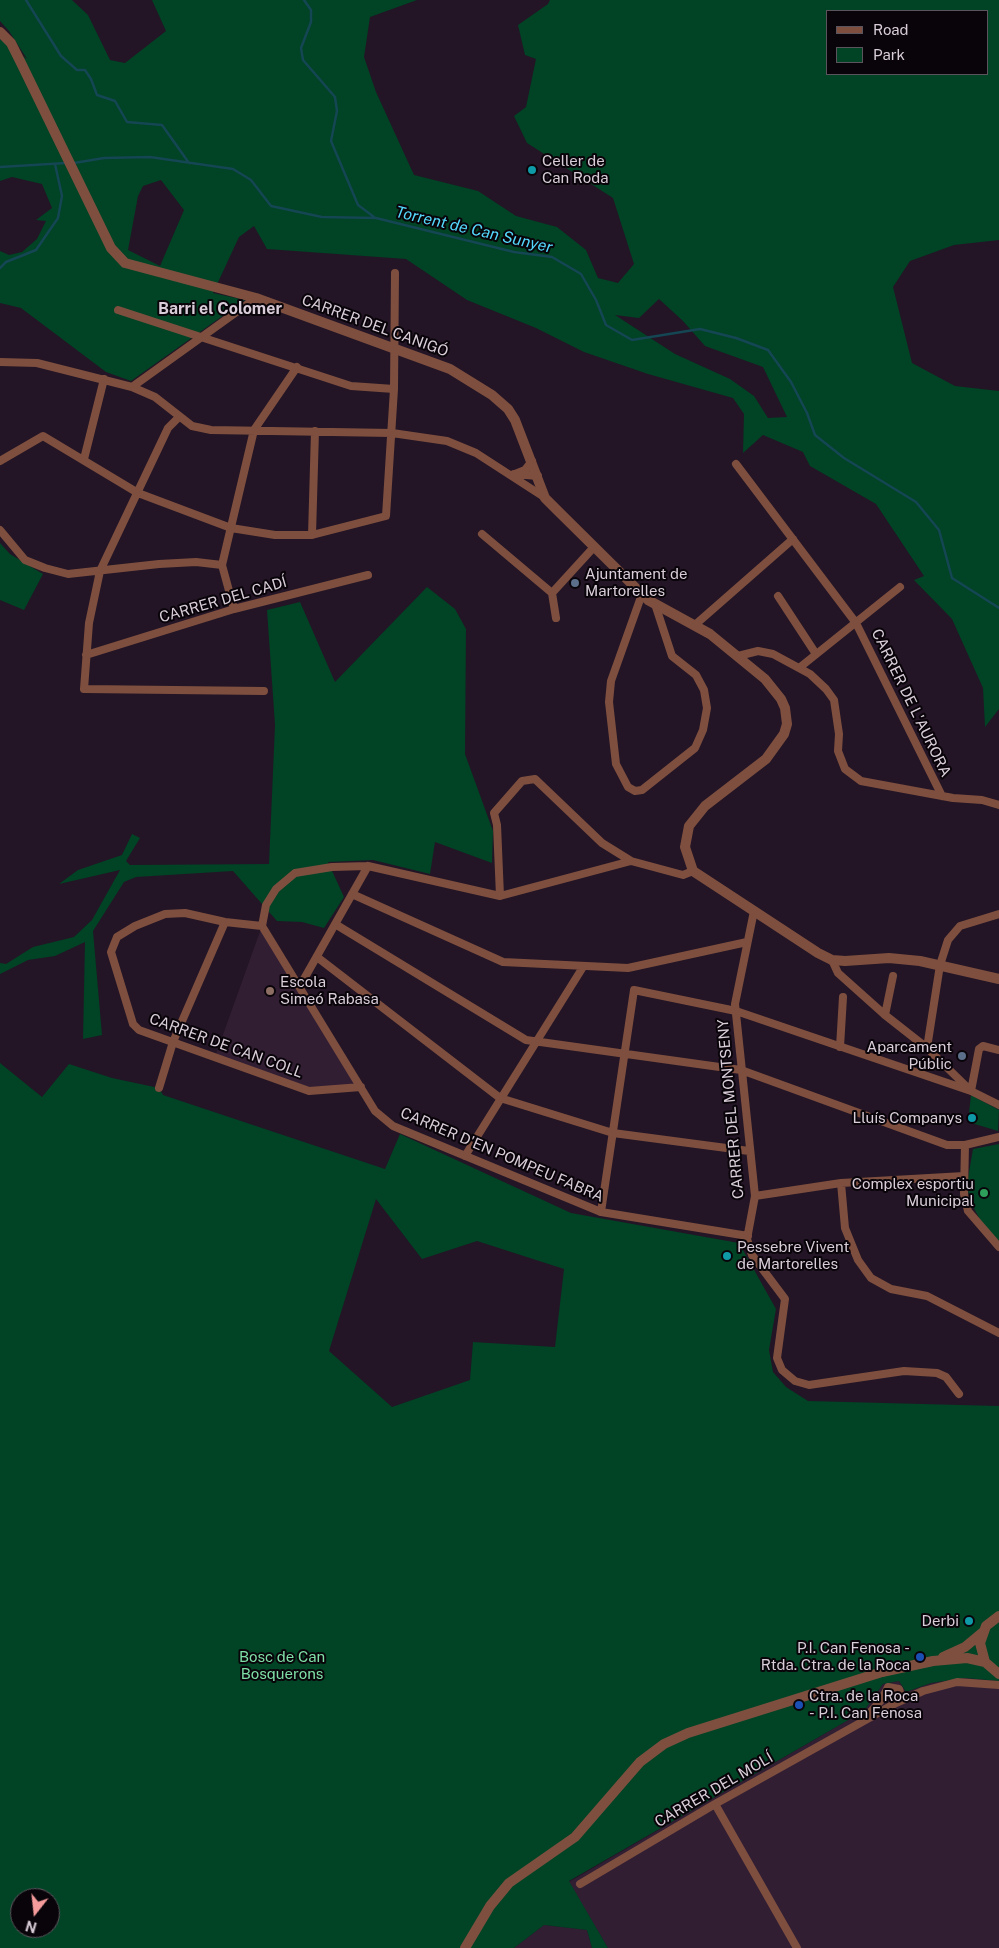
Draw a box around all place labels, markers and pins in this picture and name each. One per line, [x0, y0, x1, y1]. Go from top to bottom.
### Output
place label: Celler de Can Roda [542, 152, 608, 187]
marker: Celler de Can Roda [526, 164, 538, 176]
place label: Ajuntament de Martorelles [585, 565, 688, 600]
marker: Ajuntament de Martorelles [569, 577, 581, 589]
place label: Escola Simeó Rabasa [280, 973, 379, 1008]
marker: Escola Simeó Rabasa [264, 985, 276, 997]
place label: Aparcament Públic [866, 1038, 952, 1073]
marker: Aparcament Públic [956, 1050, 968, 1062]
place label: Lluís Companys [853, 1109, 962, 1127]
marker: Lluís Companys [966, 1112, 978, 1124]
place label: Complex esportiu Municipal [852, 1175, 974, 1210]
marker: Complex esportiu Municipal [978, 1187, 990, 1199]
place label: Pessebre Vivent de Martorelles [737, 1238, 849, 1273]
marker: Pessebre Vivent de Martorelles [721, 1250, 733, 1262]
place label: Derbi [922, 1612, 959, 1630]
marker: Derbi [963, 1615, 975, 1627]
place label: P.I. Can Fenosa - Rtda. Ctra. de la Roca [761, 1639, 910, 1674]
marker: P.I. Can Fenosa - Rtda. Ctra. de la Roca [914, 1651, 926, 1663]
place label: Ctra. de la Roca - P.I. Can Fenosa [809, 1687, 922, 1722]
marker: Ctra. de la Roca - P.I. Can Fenosa [793, 1699, 805, 1711]

